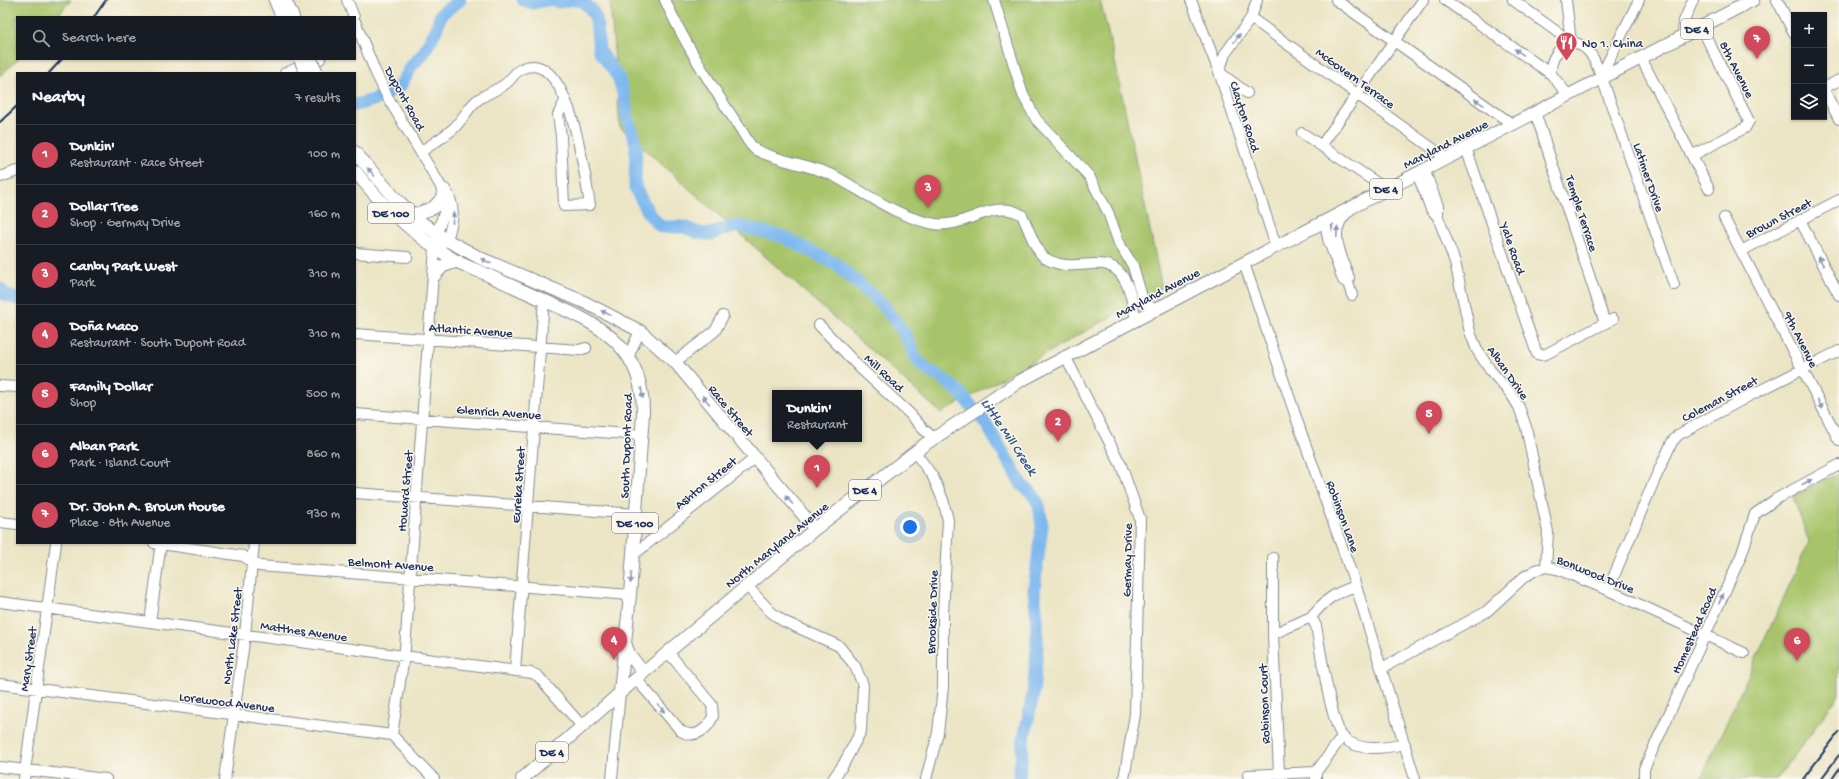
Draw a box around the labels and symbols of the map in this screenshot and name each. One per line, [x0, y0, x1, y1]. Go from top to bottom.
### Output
road number: DE 4 [1681, 19, 1713, 39]
pin: 7 [1744, 26, 1770, 59]
restaurant icon: No 1. China [1554, 29, 1580, 62]
one-way arrow [1233, 32, 1241, 43]
place label: No 1. China [1582, 37, 1644, 52]
street label: 8th Avenue [1715, 39, 1757, 101]
street label: McGovern Terrace [1312, 45, 1397, 113]
one-way arrow [1514, 48, 1524, 56]
street label: Dupont Road [380, 64, 428, 135]
street label: Clayton Road [1225, 80, 1262, 155]
one-way arrow [1474, 98, 1485, 106]
street label: Maryland Avenue [1401, 117, 1491, 173]
street label: Latimer Drive [1629, 141, 1667, 215]
one-way arrow [366, 167, 376, 177]
street label: Temple Terrace [1561, 173, 1600, 254]
pin: 3 [915, 175, 941, 208]
road number: DE 4 [1370, 179, 1402, 199]
street label: Brown Street [1743, 195, 1816, 243]
road number: DE 100 [368, 203, 414, 223]
one-way arrow [450, 212, 456, 224]
street label: Yale Road [1495, 220, 1528, 278]
one-way arrow [1334, 226, 1341, 238]
one-way arrow [1818, 255, 1824, 267]
one-way arrow [481, 258, 492, 264]
street label: Maryland Avenue [1113, 266, 1203, 323]
street label: 9th Avenue [1779, 309, 1820, 371]
one-way arrow [600, 310, 611, 316]
street label: Atlantic Avenue [428, 321, 514, 342]
street label: Alban Drive [1483, 344, 1531, 403]
street label: Mill Road [860, 352, 907, 397]
street label: Coleman Street [1680, 373, 1762, 426]
street label: Race Street [704, 383, 757, 442]
one-way arrow [639, 387, 645, 399]
street label: South Dupont Road [618, 392, 637, 499]
one-way arrow [702, 395, 711, 406]
water label: Little Mill Creek [976, 396, 1041, 480]
one-way arrow [1817, 398, 1823, 410]
pin: 5 [1416, 401, 1442, 434]
street label: Glenrich Avenue [456, 403, 542, 424]
pin: 2 [1045, 409, 1071, 442]
street label: Eureka Street [509, 445, 530, 524]
street label: Howard Street [395, 448, 418, 532]
street label: Ashton Street [673, 453, 742, 514]
pin: 1 [804, 455, 830, 488]
street label: Robinson Lane [1322, 479, 1362, 555]
one-way arrow [1801, 479, 1813, 485]
road number: DE 4 [849, 480, 881, 500]
one-way arrow [785, 495, 794, 505]
street label: North Maryland Avenue [723, 500, 832, 592]
road number: DE 100 [612, 513, 658, 533]
your location [900, 517, 920, 537]
street label: Germay Drive [1120, 523, 1137, 597]
street label: Bonwood Drive [1553, 553, 1636, 598]
street label: Belmont Avenue [346, 555, 434, 576]
street label: Brookside Drive [925, 570, 942, 655]
one-way arrow [628, 572, 635, 584]
street label: Homestead Road [1669, 584, 1722, 677]
street label: North Lake Street [220, 585, 247, 686]
one-way arrow [1718, 594, 1724, 605]
street label: Matthes Avenue [259, 619, 348, 646]
street label: Mary Street [18, 624, 42, 693]
pin: 4 [601, 627, 627, 660]
pin: 6 [1784, 628, 1810, 661]
street label: Robinson Court [1257, 662, 1274, 744]
street label: Lorewood Avenue [178, 690, 276, 717]
one-way arrow [656, 703, 665, 714]
road number: DE 4 [536, 742, 568, 762]

